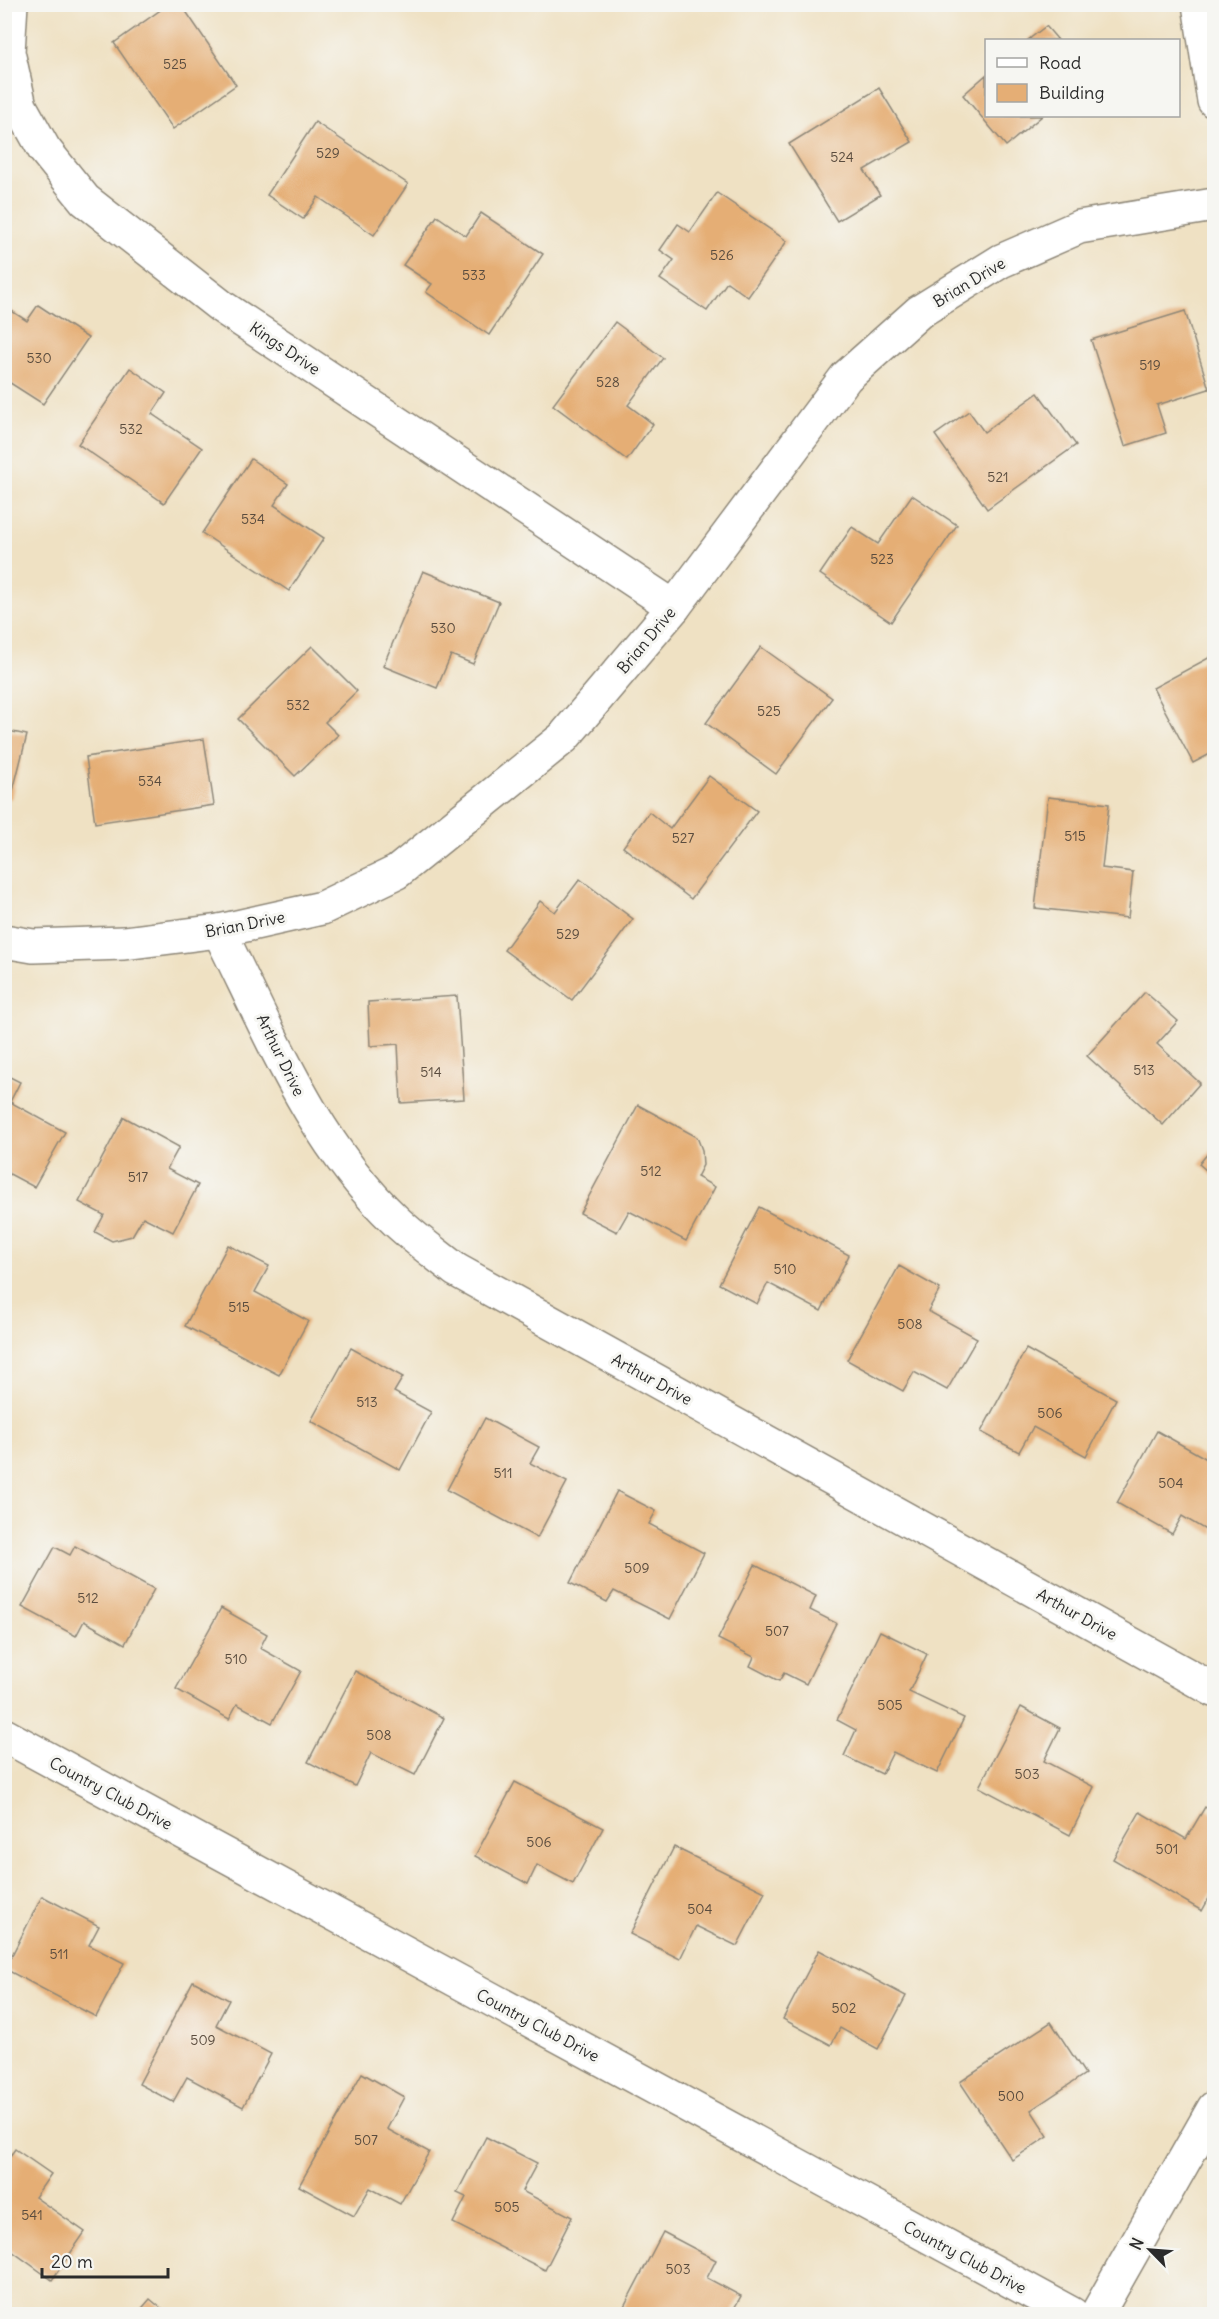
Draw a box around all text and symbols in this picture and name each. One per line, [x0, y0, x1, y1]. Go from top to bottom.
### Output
legend [985, 39, 1180, 117]
text: Road [1039, 51, 1082, 74]
house number: 525 [163, 55, 187, 73]
text: Building [1039, 81, 1104, 104]
house number: 529 [316, 144, 340, 162]
house number: 524 [830, 148, 854, 166]
house number: 526 [710, 246, 734, 264]
street label: Brian Drive [929, 253, 1009, 311]
house number: 533 [462, 266, 486, 284]
street label: Kings Drive [246, 317, 324, 379]
house number: 530 [26, 349, 52, 367]
house number: 519 [1139, 356, 1161, 374]
house number: 528 [596, 373, 620, 391]
house number: 532 [119, 420, 143, 438]
house number: 521 [987, 468, 1009, 486]
house number: 534 [241, 510, 265, 528]
house number: 523 [870, 550, 894, 568]
street label: Brian Drive [612, 603, 680, 677]
house number: 530 [430, 619, 456, 637]
house number: 532 [286, 696, 310, 714]
house number: 525 [757, 702, 781, 720]
house number: 534 [138, 772, 162, 790]
house number: 515 [1064, 827, 1086, 845]
house number: 527 [672, 829, 694, 847]
street label: Brian Drive [204, 906, 286, 942]
house number: 529 [556, 925, 580, 943]
street label: Arthur Drive [253, 1011, 309, 1099]
house number: 513 [1133, 1061, 1155, 1079]
house number: 514 [420, 1063, 442, 1081]
house number: 512 [640, 1162, 662, 1180]
house number: 517 [128, 1168, 148, 1186]
house number: 510 [774, 1260, 796, 1278]
house number: 515 [228, 1298, 250, 1316]
house number: 508 [897, 1315, 923, 1333]
street label: Arthur Drive [608, 1349, 696, 1409]
house number: 513 [356, 1393, 378, 1411]
house number: 506 [1037, 1404, 1063, 1422]
house number: 511 [493, 1464, 513, 1482]
house number: 504 [1158, 1474, 1184, 1492]
house number: 509 [624, 1559, 650, 1577]
street label: Arthur Drive [1033, 1584, 1121, 1644]
house number: 512 [77, 1589, 99, 1607]
house number: 507 [765, 1622, 789, 1640]
house number: 510 [225, 1650, 247, 1668]
house number: 505 [877, 1696, 903, 1714]
house number: 508 [366, 1726, 392, 1744]
street label: Country Club Drive [46, 1752, 176, 1834]
house number: 503 [1014, 1765, 1040, 1783]
house number: 506 [526, 1833, 552, 1851]
house number: 501 [1156, 1840, 1178, 1858]
house number: 504 [687, 1900, 713, 1918]
house number: 511 [49, 1945, 69, 1963]
street label: Country Club Drive [473, 1984, 603, 2066]
house number: 502 [832, 1999, 857, 2017]
house number: 509 [190, 2031, 216, 2049]
house number: 500 [998, 2087, 1024, 2105]
house number: 507 [354, 2131, 378, 2149]
house number: 505 [494, 2198, 520, 2216]
house number: 541 [21, 2206, 43, 2224]
street label: Country Club Drive [900, 2216, 1030, 2298]
north arrow [1120, 2220, 1180, 2280]
text: N [1125, 2234, 1148, 2253]
scale bar [42, 2241, 168, 2279]
text: 20 m [51, 2250, 93, 2273]
house number: 503 [665, 2260, 691, 2278]

